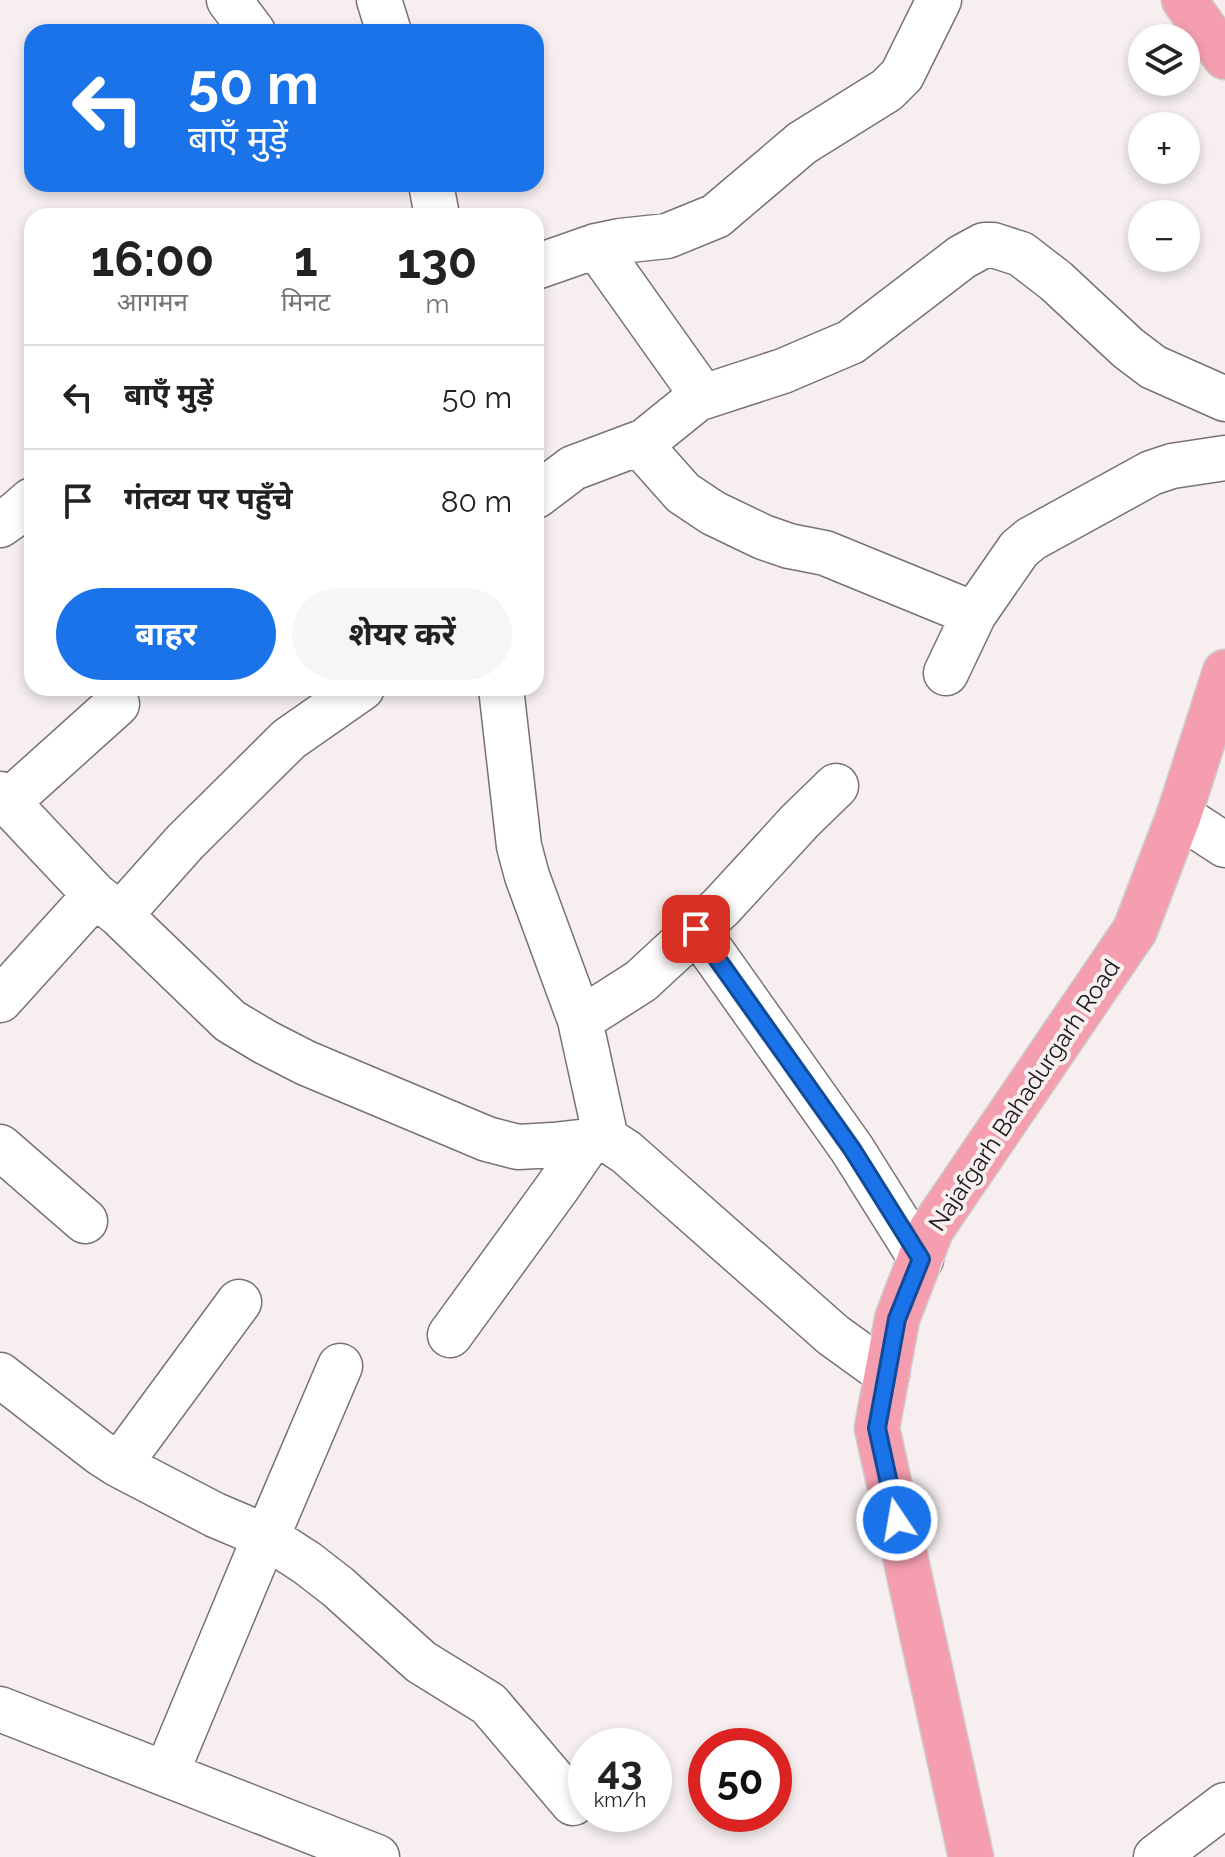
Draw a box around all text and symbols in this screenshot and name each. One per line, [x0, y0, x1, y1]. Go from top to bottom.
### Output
map controls [1128, 24, 1200, 272]
button: layers [1128, 24, 1200, 96]
text: 50 m [188, 51, 319, 117]
icon: left [56, 56, 160, 160]
button: + [1128, 112, 1200, 184]
text: बाएँ मुड़ें [188, 118, 288, 160]
button: − [1128, 200, 1200, 272]
text: 16:00 [91, 231, 214, 287]
text: 1 [294, 231, 318, 287]
text: 130 [397, 233, 477, 289]
text: आगमन [117, 287, 188, 317]
text: मिनट [281, 287, 331, 317]
text: m [425, 289, 449, 319]
icon: left [56, 375, 100, 419]
text: बाएँ मुड़ें [124, 377, 213, 412]
text: 50 m [442, 380, 512, 415]
icon: arrive [56, 479, 100, 523]
text: गंतव्य पर पहुँचे [124, 481, 293, 516]
text: 80 m [441, 484, 512, 519]
button: बाहर [56, 588, 276, 680]
button: शेयर करें [292, 588, 512, 680]
pin [662, 895, 730, 963]
icon: arrive [674, 907, 718, 951]
street label: Najafgarh Bahadurgarh Road [922, 954, 1126, 1236]
position arrow [855, 1478, 939, 1562]
speed limit sign: 50 [688, 1728, 792, 1832]
text: 43 [597, 1746, 643, 1793]
text: km/h [594, 1788, 646, 1812]

